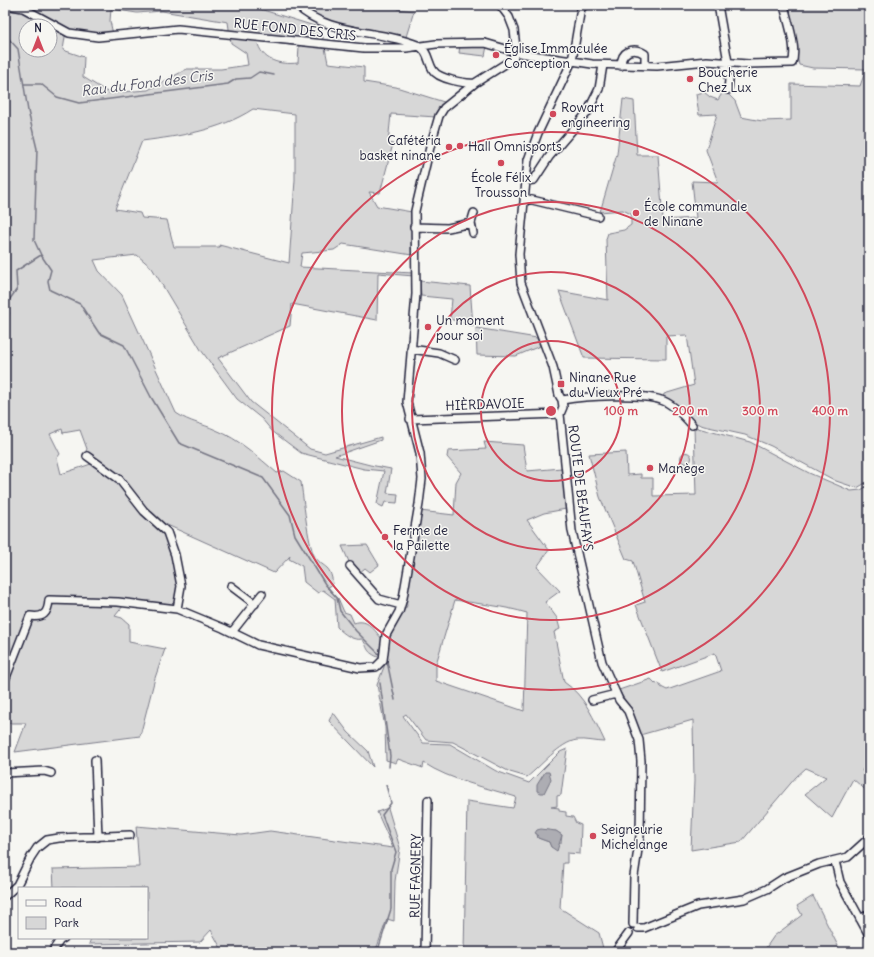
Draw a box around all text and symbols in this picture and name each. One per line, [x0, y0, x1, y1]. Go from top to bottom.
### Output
street label: RUE FOND DES CRIS [233, 15, 357, 44]
north arrow [18, 18, 58, 58]
text: N [34, 21, 42, 35]
place label: Église Immaculée Conception [504, 39, 607, 72]
marker: Église Immaculée Conception [491, 50, 501, 60]
place label: Boucherie Chez Lux [698, 64, 758, 96]
water label: Rau du Fond des Cris [80, 66, 216, 100]
marker: Boucherie Chez Lux [685, 74, 695, 84]
place label: Rowart engineering [561, 99, 630, 131]
marker: Rowart engineering [548, 109, 558, 119]
place label: Cafétéria basket ninane [360, 132, 441, 164]
place label: Hall Omnisports [468, 138, 562, 155]
marker: Hall Omnisports [455, 141, 465, 151]
marker: Cafétéria basket ninane [444, 142, 454, 152]
marker: École Félix Trousson [496, 158, 506, 168]
place label: École Félix Trousson [471, 168, 532, 201]
place label: École communale de Ninane [644, 197, 747, 230]
marker: École communale de Ninane [631, 208, 641, 218]
place label: Un moment pour soi [436, 312, 505, 344]
marker: Un moment pour soi [423, 322, 433, 332]
place label: Ninane Rue du Vieux Pré [569, 369, 642, 401]
marker: Ninane Rue du Vieux Pré [556, 379, 566, 389]
street label: HIÈRDAVOIE [445, 394, 525, 414]
text: 100 m [604, 403, 638, 418]
text: 200 m [672, 403, 708, 418]
text: 300 m [742, 403, 778, 418]
text: 400 m [812, 403, 849, 418]
centre of rings [544, 404, 558, 418]
street label: ROUTE DE BEAUFAYS [564, 424, 597, 552]
place label: Manège [658, 460, 705, 477]
marker: Manège [645, 463, 655, 473]
place label: Ferme de la Pailette [393, 522, 450, 554]
marker: Ferme de la Pailette [380, 532, 390, 542]
place label: Seigneurie Michelange [601, 821, 668, 853]
marker: Seigneurie Michelange [588, 831, 598, 841]
street label: RUE FAGNERY [406, 834, 425, 918]
legend [18, 887, 148, 939]
text: Road [54, 895, 82, 910]
text: Park [54, 915, 79, 930]

